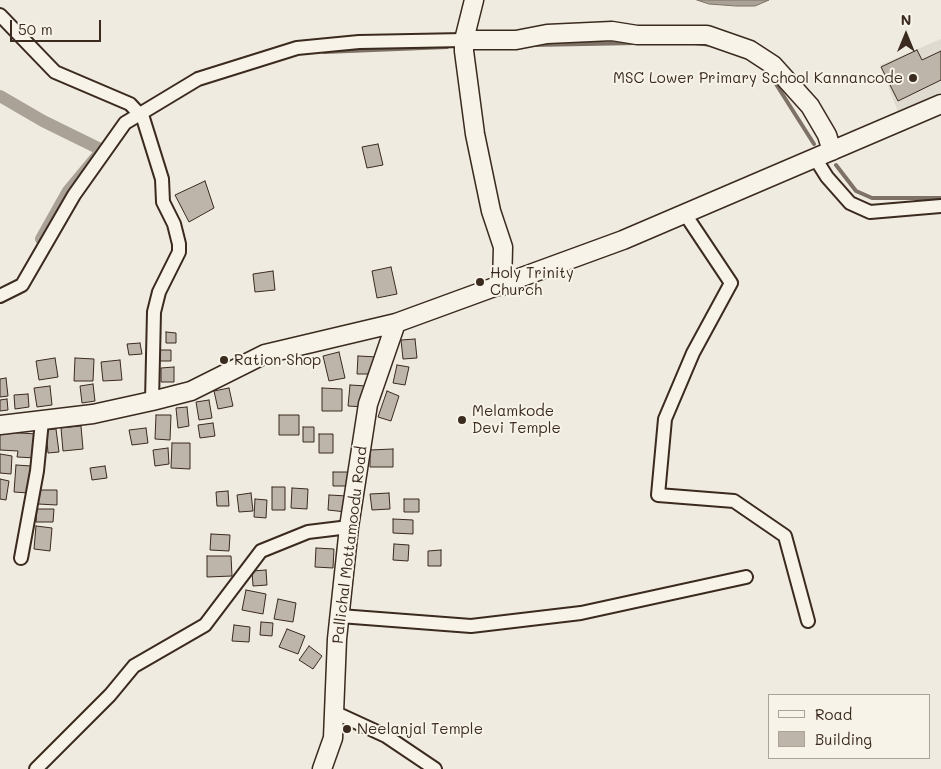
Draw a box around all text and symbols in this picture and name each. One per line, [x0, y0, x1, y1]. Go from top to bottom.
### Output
scale bar [12, 10, 104, 42]
north arrow [881, 10, 931, 60]
text: N [901, 10, 911, 29]
text: 50 m [18, 19, 53, 39]
place label: MSC Lower Primary School Kannancode [613, 69, 903, 87]
marker: MSC Lower Primary School Kannancode [907, 72, 919, 84]
place label: Holy Trinity Church [490, 264, 574, 299]
marker: Holy Trinity Church [474, 276, 486, 288]
place label: Ration Shop [234, 351, 321, 369]
marker: Ration Shop [218, 354, 230, 366]
place label: Melamkode Devi Temple [472, 402, 561, 437]
marker: Melamkode Devi Temple [456, 414, 468, 426]
street label: Pallichal Mottamoodu Road [329, 445, 371, 645]
legend [768, 694, 931, 759]
text: Road [815, 704, 852, 724]
place label: Neelanjal Temple [357, 720, 483, 738]
marker: Neelanjal Temple [341, 723, 353, 735]
text: Building [815, 729, 872, 749]

